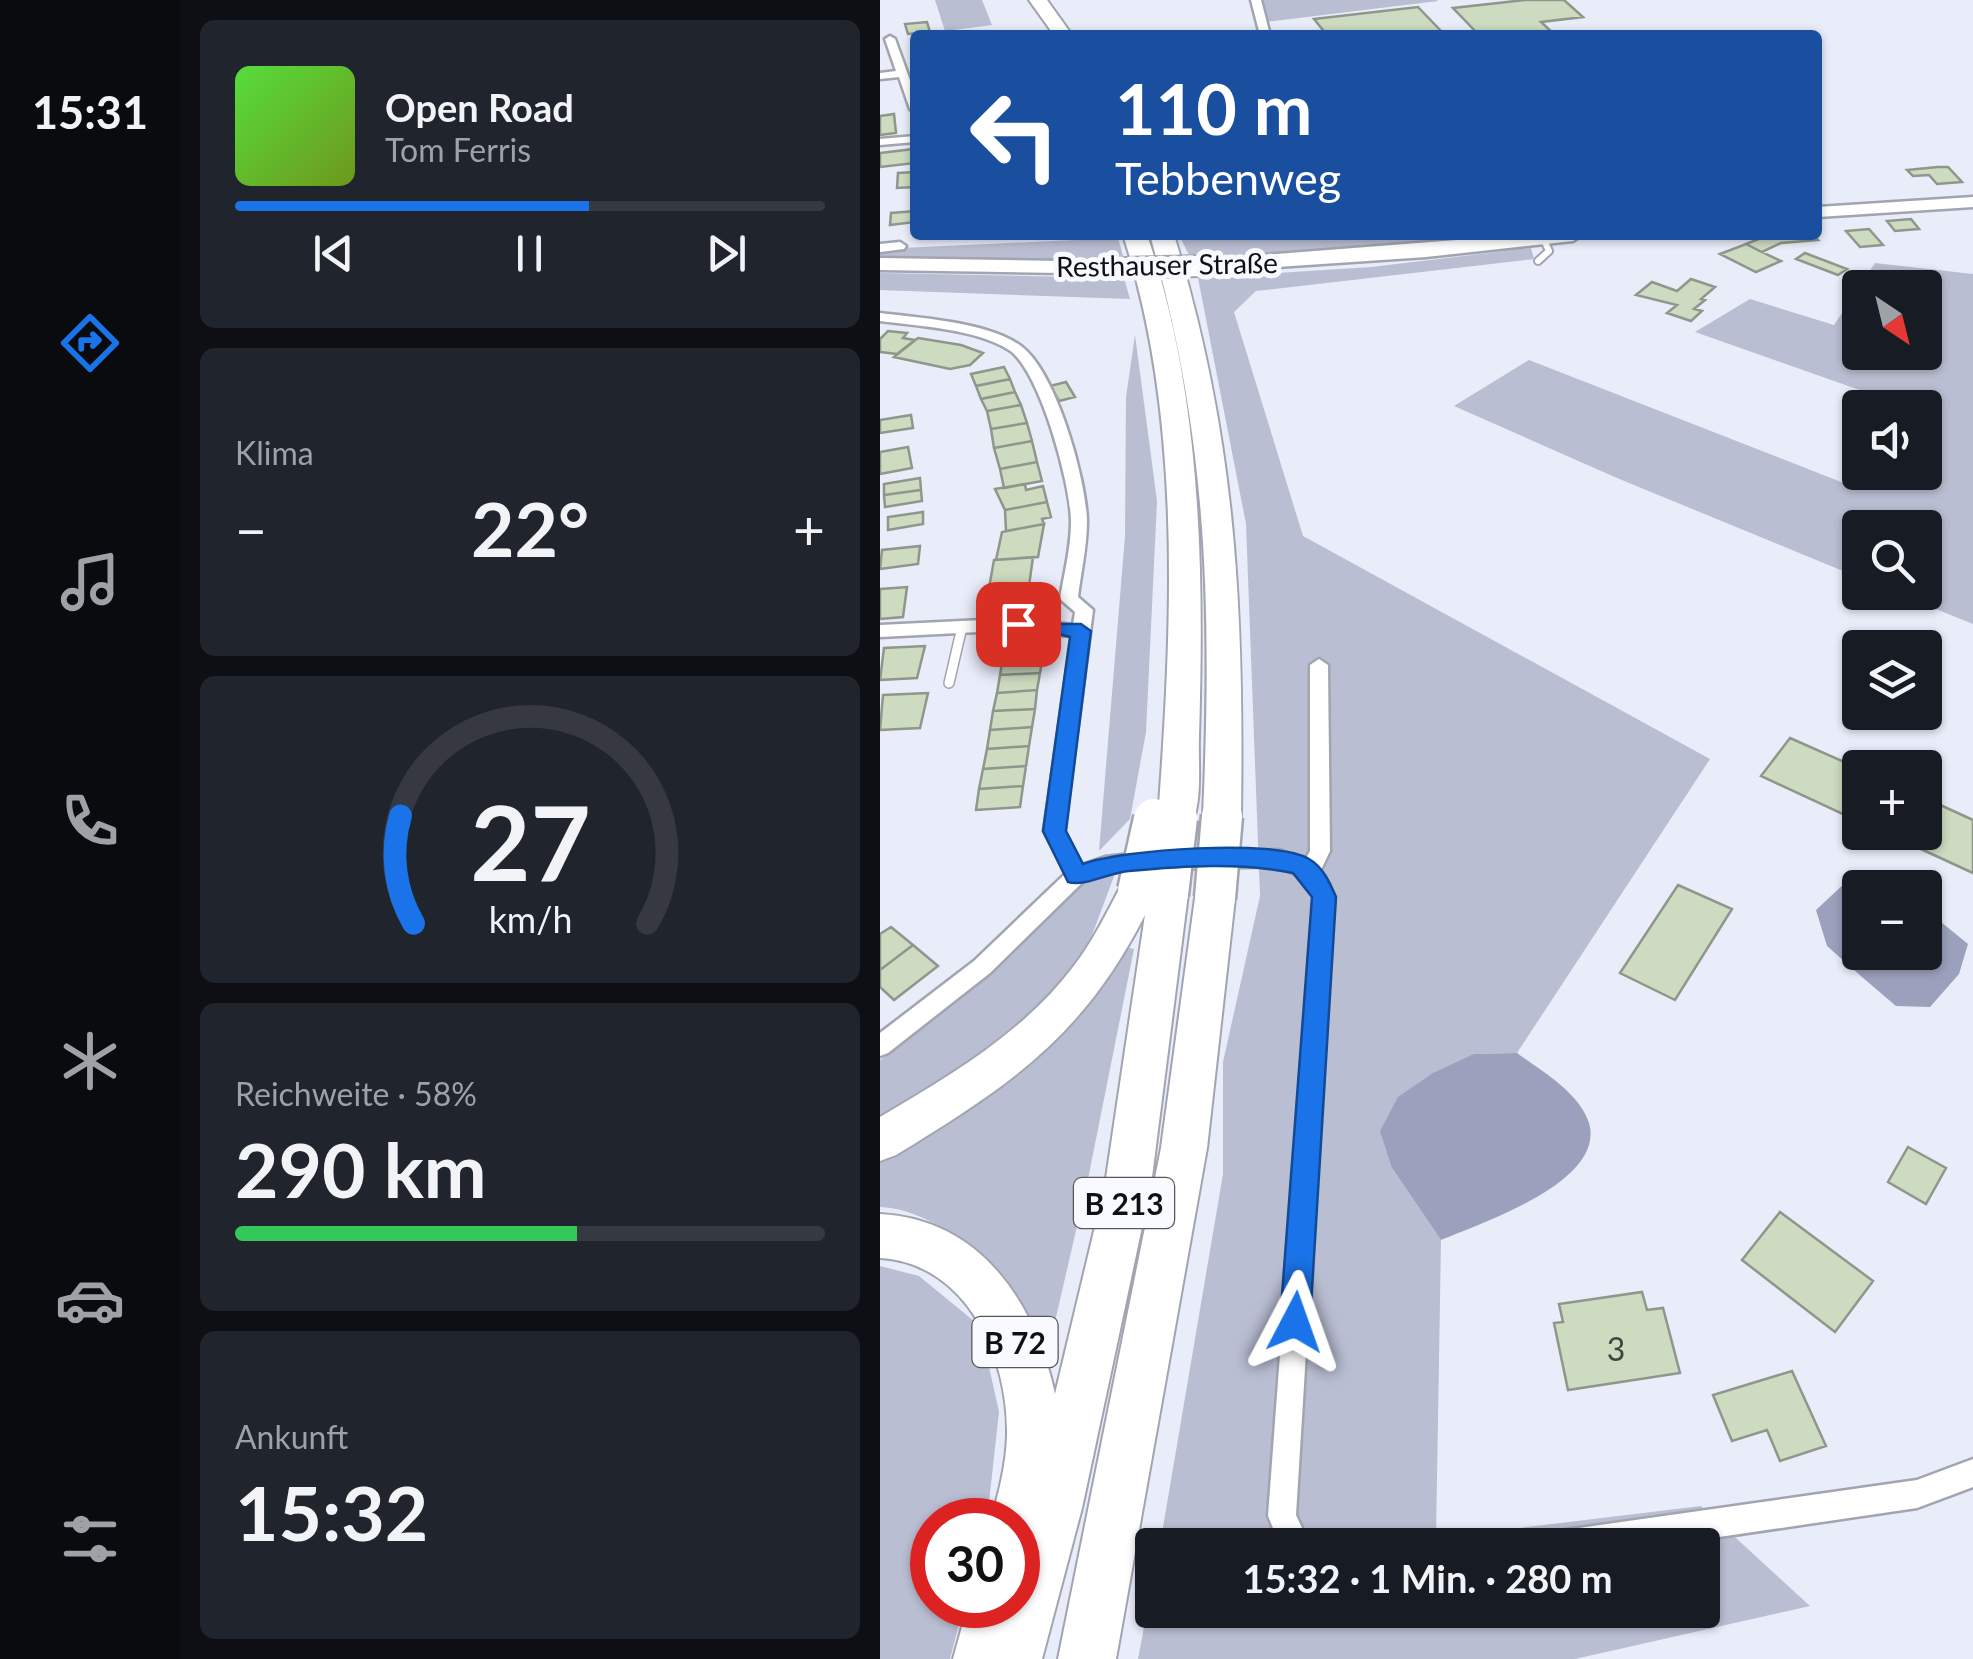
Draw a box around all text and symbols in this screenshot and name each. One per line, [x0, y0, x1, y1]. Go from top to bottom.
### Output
text: 110 m [1115, 66, 1312, 150]
icon: left [950, 70, 1080, 200]
text: Open Road [385, 84, 574, 130]
text: 15:31 [32, 85, 148, 139]
text: Tom Ferris [385, 130, 531, 169]
text: Tebbenweg [1115, 151, 1341, 205]
icon: previous [306, 226, 361, 281]
icon: pause [502, 226, 557, 281]
icon: next [699, 226, 754, 281]
street label: Resthauser Straße [1056, 245, 1278, 283]
north arrow [1842, 270, 1942, 370]
map controls [1842, 270, 1942, 970]
icon: directions [55, 308, 125, 378]
button: sound [1842, 390, 1942, 490]
text: Klima [235, 433, 314, 472]
text: 22° [471, 483, 589, 573]
text: − [235, 496, 267, 562]
text: + [793, 496, 825, 562]
button: search [1842, 510, 1942, 610]
icon: music [55, 547, 125, 617]
pin [976, 582, 1061, 667]
icon: arrive [991, 597, 1046, 652]
button: layers [1842, 630, 1942, 730]
button: + [1842, 750, 1942, 850]
text: 27 [470, 778, 590, 903]
icon: phone [55, 786, 125, 856]
button: − [1842, 870, 1942, 970]
text: km/h [488, 898, 572, 941]
icon: climate [55, 1026, 125, 1096]
text: Reichweite · 58% [235, 1074, 477, 1113]
text: 290 km [235, 1124, 487, 1214]
road number: B 213 [1074, 1178, 1174, 1228]
icon: car [55, 1265, 125, 1335]
position arrow [1243, 1270, 1347, 1374]
road number: B 72 [972, 1317, 1058, 1367]
house number: 3 [1607, 1329, 1625, 1368]
text: Ankunft [235, 1417, 348, 1456]
text: 15:32 [235, 1467, 428, 1557]
speed limit sign: 30 [910, 1498, 1040, 1628]
icon: filters [55, 1504, 125, 1574]
text: 15:32 · 1 Min. · 280 m [1243, 1555, 1612, 1601]

